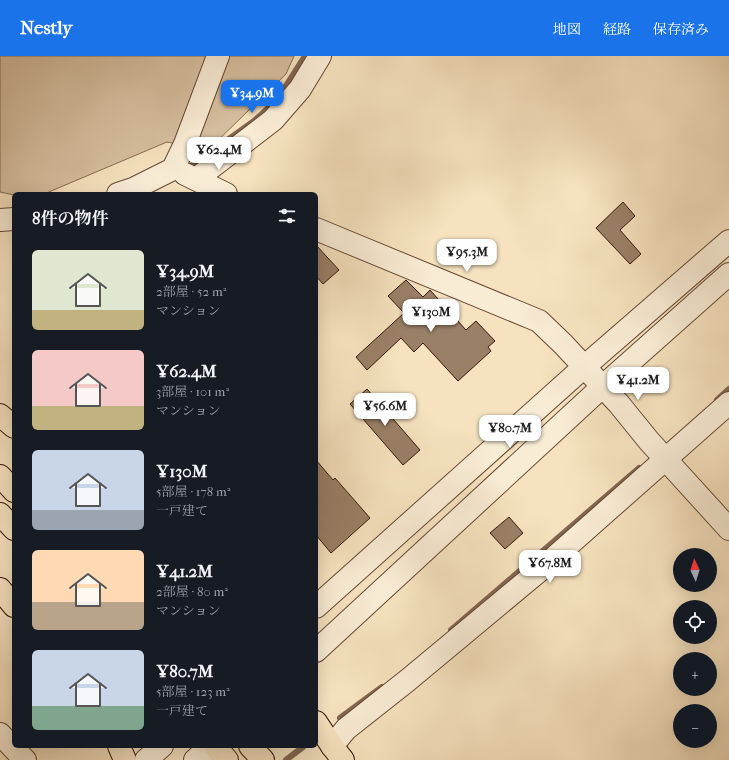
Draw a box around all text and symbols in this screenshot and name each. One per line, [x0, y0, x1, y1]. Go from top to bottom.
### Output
text: Nestly [20, 17, 72, 39]
text: 地図 [553, 21, 581, 38]
text: 経路 [603, 21, 631, 38]
text: 保存済み [653, 21, 709, 38]
pin: ¥34.9M [219, 80, 285, 114]
text: ¥34.9M [230, 85, 274, 100]
pin: ¥62.4M [186, 137, 252, 171]
text: ¥62.4M [196, 142, 242, 157]
icon: filters [276, 205, 298, 227]
text: 8件の物件 [32, 208, 109, 228]
pin: ¥95.3M [434, 239, 500, 273]
text: ¥95.3M [446, 244, 488, 259]
text: ¥34.9M [156, 261, 214, 281]
icon: home [64, 266, 112, 314]
text: 2部屋 · 52 m² [156, 284, 226, 299]
pin: ¥130M [403, 299, 459, 333]
text: マンション [156, 303, 220, 318]
text: ¥130M [411, 304, 451, 319]
text: ¥62.4M [156, 361, 216, 381]
icon: home [64, 366, 112, 414]
pin: ¥41.2M [605, 367, 671, 401]
text: ¥41.2M [616, 372, 660, 387]
text: 3部屋 · 101 m² [156, 384, 229, 399]
pin: ¥56.6M [352, 393, 418, 427]
text: ¥56.6M [363, 398, 407, 413]
text: マンション [156, 403, 220, 418]
pin: ¥80.7M [477, 415, 543, 449]
text: ¥80.7M [488, 420, 532, 435]
text: ¥130M [156, 461, 207, 481]
icon: home [64, 466, 112, 514]
text: 5部屋 · 178 m² [156, 484, 231, 499]
text: 一戸建て [156, 503, 208, 518]
north arrow [673, 548, 717, 592]
map controls [673, 548, 717, 748]
pin: ¥67.8M [517, 550, 583, 584]
text: ¥67.8M [528, 555, 572, 570]
text: ¥41.2M [156, 561, 213, 581]
icon: home [64, 566, 112, 614]
text: 2部屋 · 80 m² [156, 584, 228, 599]
button: locate [673, 600, 717, 644]
text: マンション [156, 603, 220, 618]
button: + [673, 652, 717, 696]
text: ¥80.7M [156, 661, 213, 681]
icon: home [64, 666, 112, 714]
text: 5部屋 · 123 m² [156, 684, 230, 699]
text: 一戸建て [156, 703, 208, 718]
button: − [673, 704, 717, 748]

